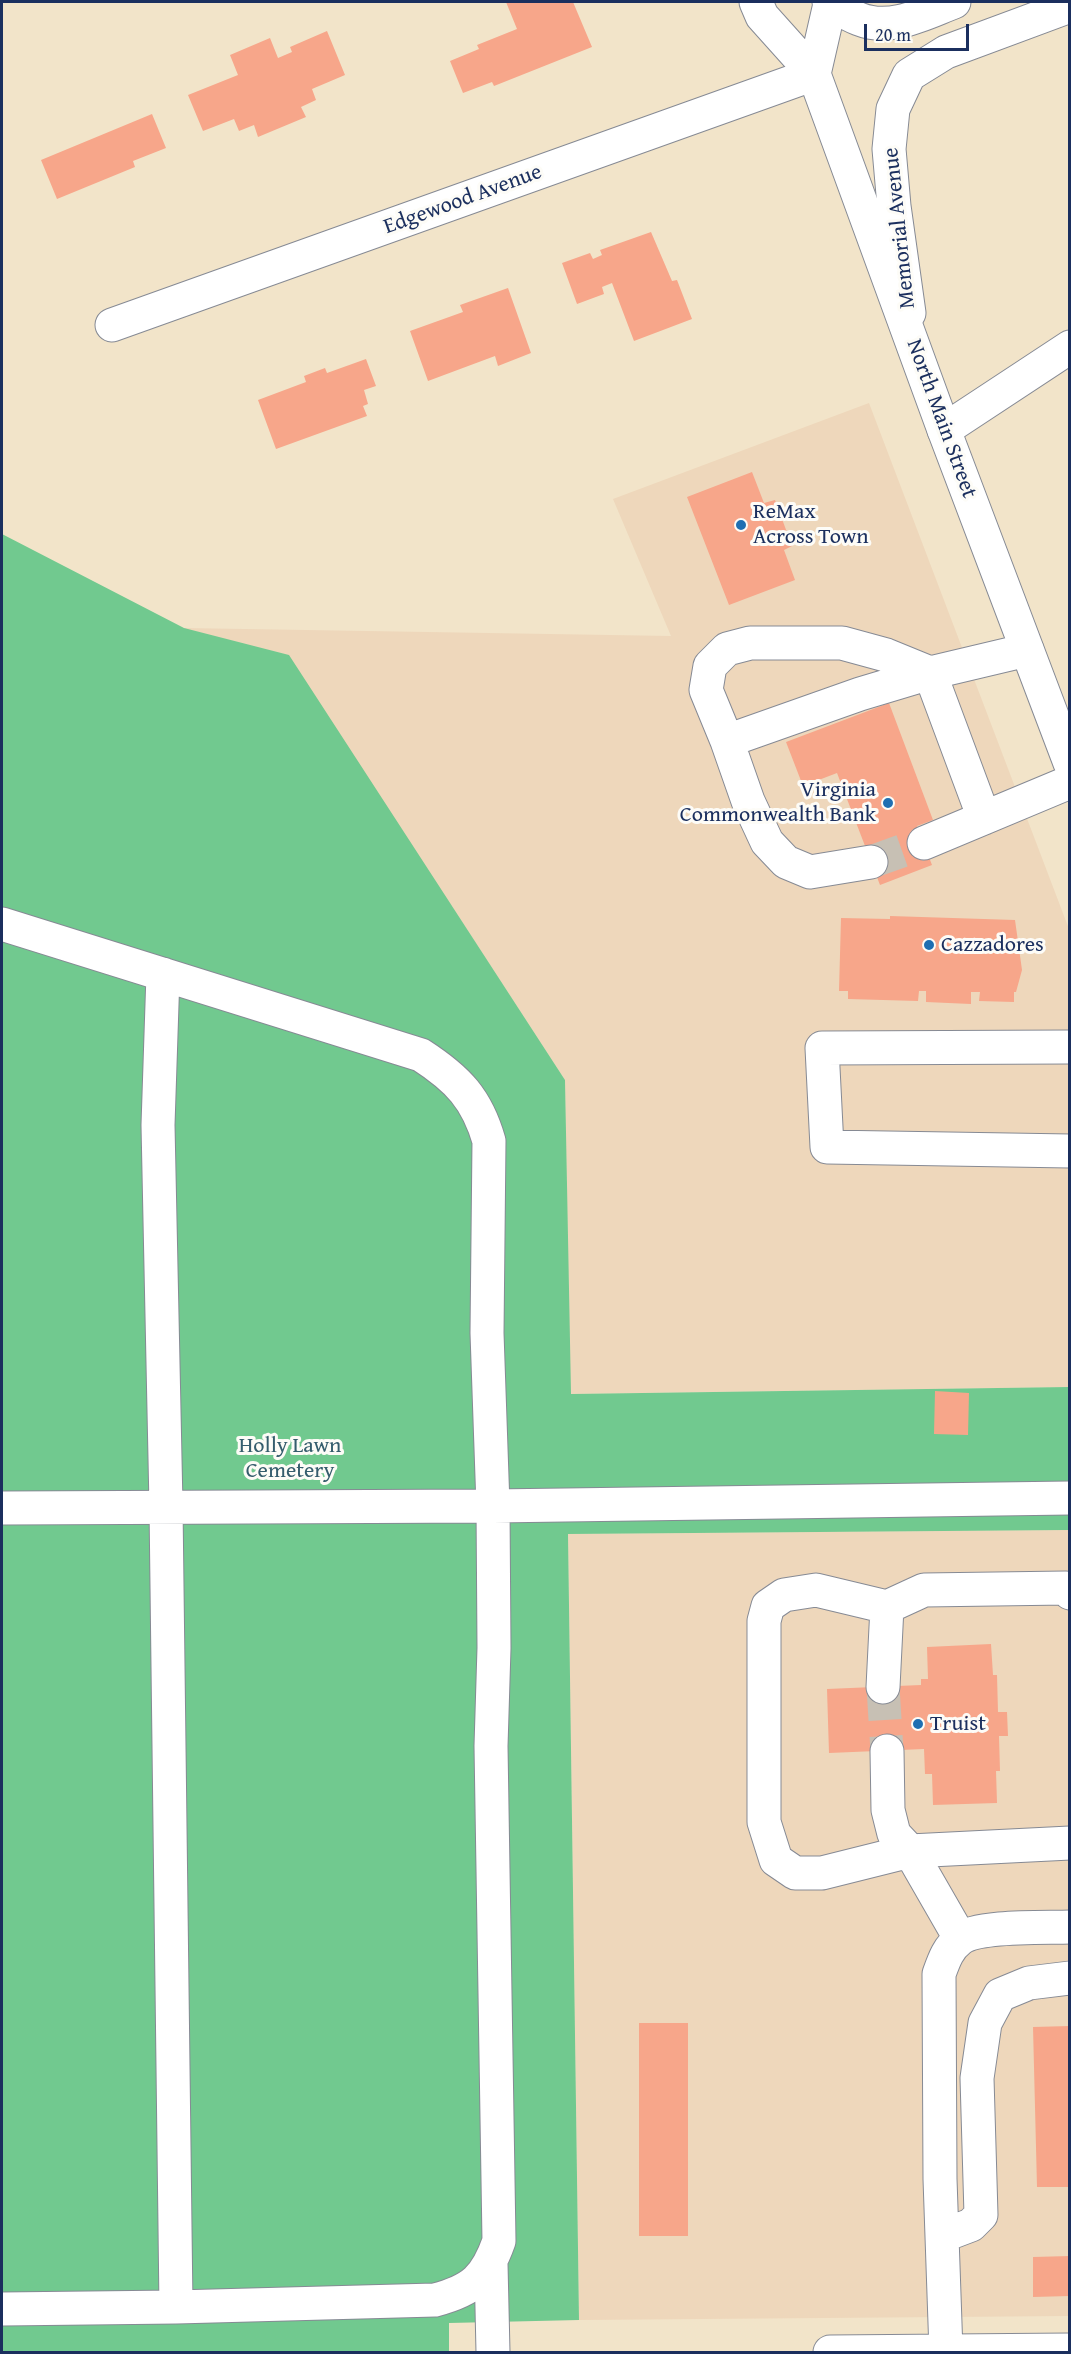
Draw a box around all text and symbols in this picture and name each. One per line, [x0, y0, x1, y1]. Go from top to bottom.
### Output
scale bar [867, 12, 972, 50]
text: 20 m [875, 21, 911, 48]
street label: Memorial Avenue [878, 146, 922, 310]
street label: Edgewood Avenue [380, 159, 546, 241]
street label: North Main Street [900, 336, 982, 502]
place label: ReMax Across Town [753, 499, 869, 550]
marker: ReMax Across Town [734, 518, 748, 532]
place label: Virginia Commonwealth Bank [680, 777, 876, 828]
marker: Virginia Commonwealth Bank [881, 796, 895, 810]
place label: Cazzadores [941, 932, 1044, 958]
marker: Cazzadores [922, 938, 936, 952]
park label: Holly Lawn Cemetery [239, 1433, 341, 1484]
place label: Truist [930, 1711, 986, 1737]
marker: Truist [911, 1717, 925, 1731]

